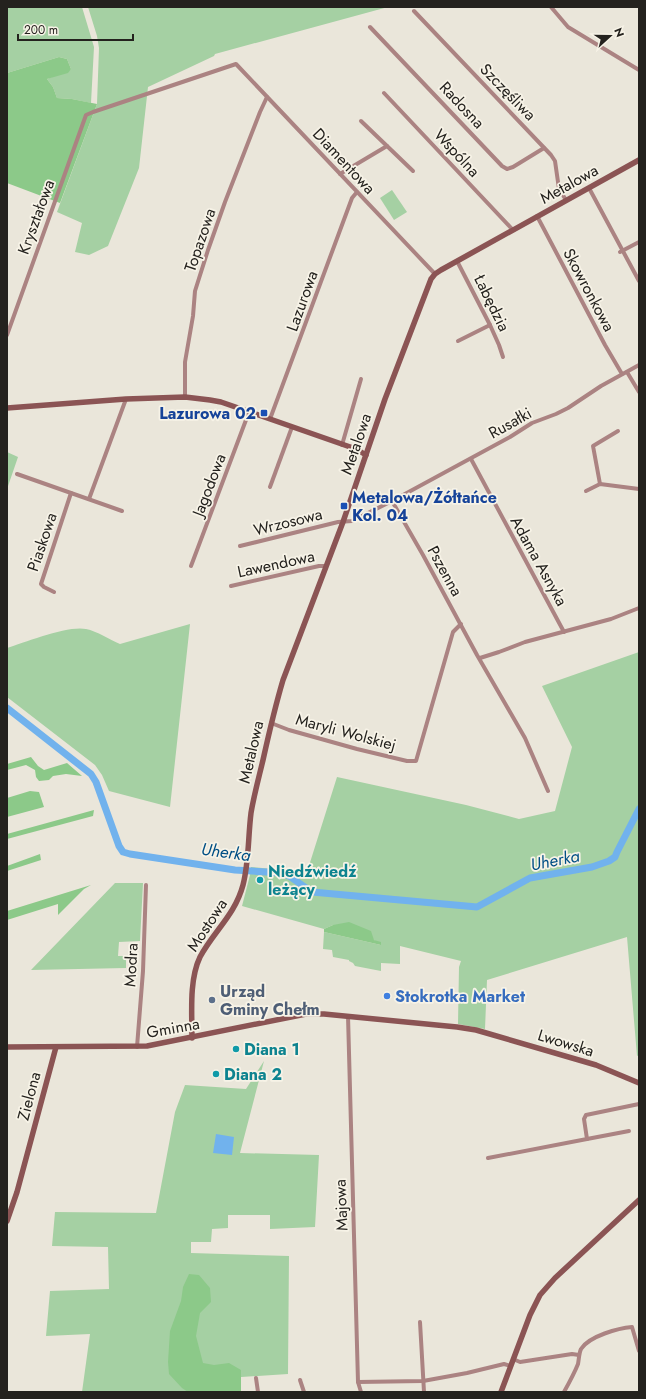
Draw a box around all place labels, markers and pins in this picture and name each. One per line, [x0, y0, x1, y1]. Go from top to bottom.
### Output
place label: Lazurowa 02 [159, 402, 256, 425]
marker: Lazurowa 02 [259, 408, 269, 418]
place label: Metalowa/Żółtańce Kol. 04 [352, 486, 497, 527]
marker: Metalowa/Żółtańce Kol. 04 [339, 501, 349, 511]
place label: Niedźwiedź leżący [268, 860, 357, 901]
marker: Niedźwiedź leżący [255, 875, 265, 885]
place label: Urząd Gminy Chełm [220, 980, 320, 1021]
place label: Stokrotka Market [395, 985, 526, 1008]
marker: Stokrotka Market [382, 991, 392, 1001]
marker: Urząd Gminy Chełm [207, 995, 217, 1005]
place label: Diana 1 [244, 1038, 300, 1061]
marker: Diana 1 [231, 1044, 241, 1054]
place label: Diana 2 [224, 1063, 282, 1086]
marker: Diana 2 [211, 1069, 221, 1079]

